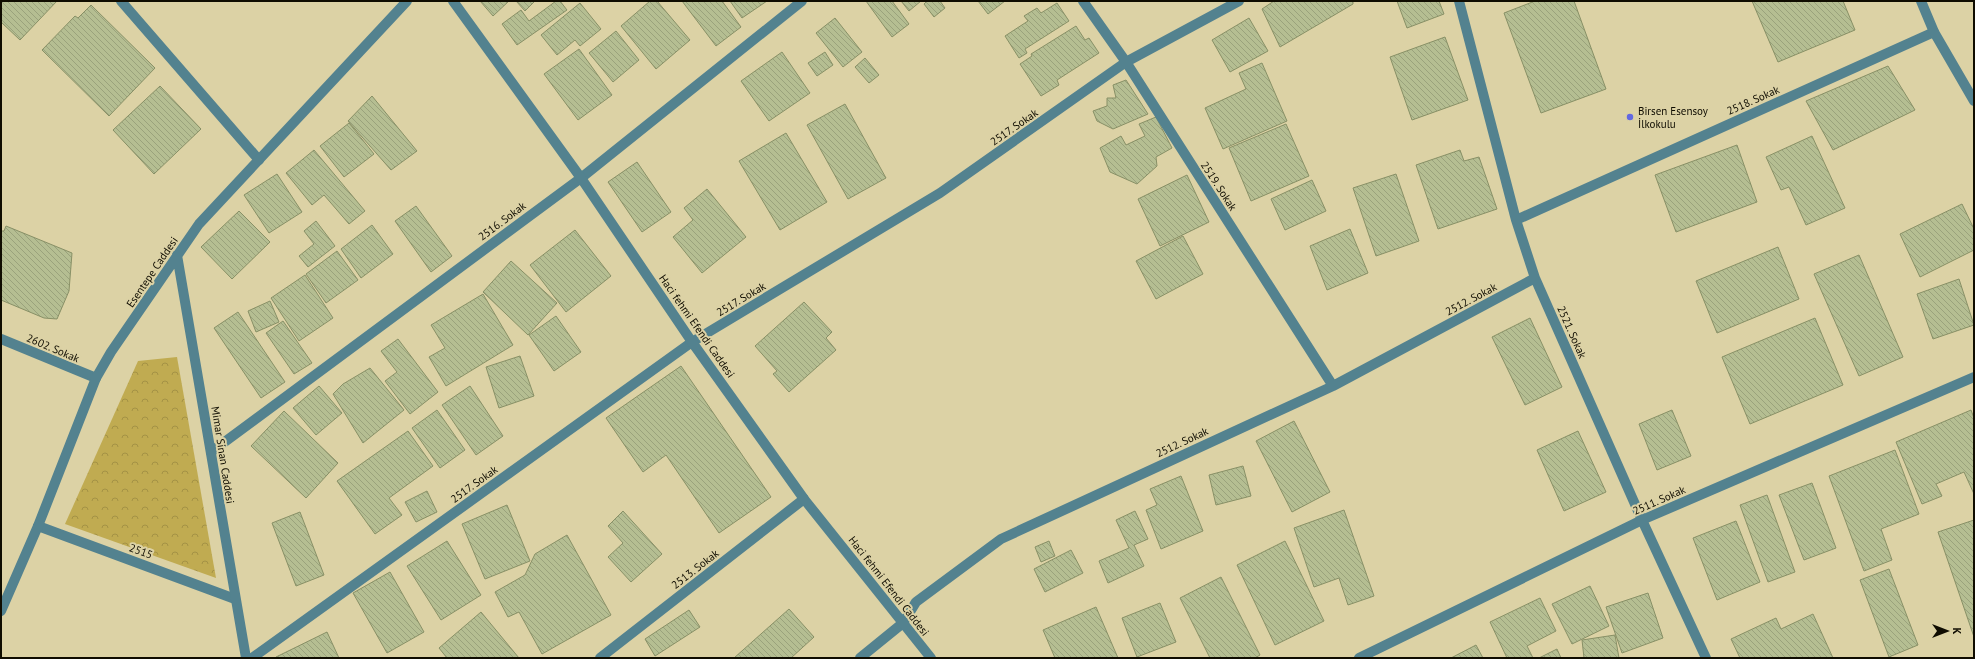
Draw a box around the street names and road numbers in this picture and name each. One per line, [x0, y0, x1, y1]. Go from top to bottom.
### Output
street label: 2518. Sokak [1725, 82, 1782, 118]
street label: 2517. Sokak [987, 105, 1041, 148]
street label: 2519. Sokak [1198, 159, 1241, 214]
street label: 2516. Sokak [475, 198, 529, 243]
street label: Esentepe Caddesi [123, 234, 181, 310]
street label: Haci fehmi Efendi Caddesi [656, 272, 738, 380]
street label: 2517. Sokak [714, 278, 769, 319]
street label: 2512. Sokak [1443, 279, 1500, 318]
street label: 2521. Sokak [1554, 304, 1590, 361]
street label: 2602. Sokak [24, 331, 82, 366]
street label: Mimar Sinan Caddesi [208, 405, 238, 505]
street label: 2512. Sokak [1154, 423, 1211, 460]
street label: 2517. Sokak [448, 462, 501, 506]
street label: 2511. Sokak [1631, 482, 1688, 518]
street label: Haci fehmi Efendi Caddesi [846, 533, 932, 639]
street label: 2515 [127, 540, 155, 562]
street label: 2513. Sokak [669, 546, 722, 592]

